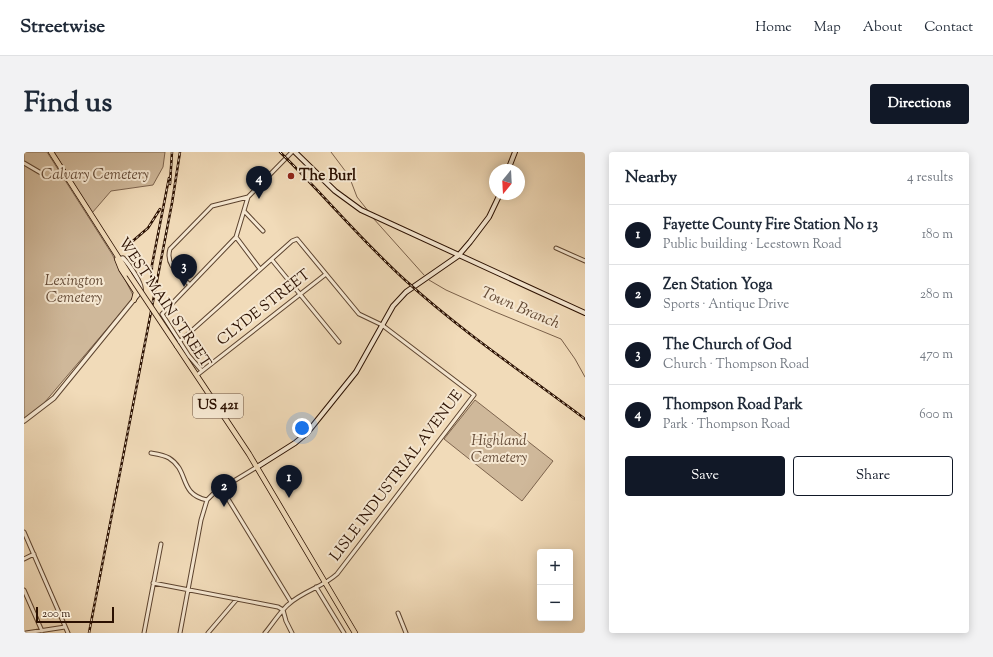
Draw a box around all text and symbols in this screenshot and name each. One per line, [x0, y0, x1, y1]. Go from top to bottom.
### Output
text: Streetwise [20, 14, 105, 41]
text: Home [755, 18, 792, 38]
text: Map [814, 18, 841, 38]
text: About [863, 18, 902, 38]
text: Contact [924, 18, 973, 38]
text: Find us [24, 84, 112, 124]
button: Directions [870, 84, 969, 124]
north arrow [489, 164, 525, 200]
park label: Calvary Cemetery [41, 165, 149, 186]
pin: 4 [246, 166, 272, 199]
place label: The Burl [299, 166, 357, 187]
text: Nearby [625, 166, 677, 190]
text: 4 results [907, 169, 953, 187]
marker: The Burl [286, 171, 296, 181]
text: Fayette County Fire Station No 13 [663, 215, 878, 236]
text: 1 [636, 226, 640, 244]
text: 180 m [922, 226, 953, 244]
street label: WEST MAIN STREET [112, 234, 216, 373]
text: Public building · Leestown Road [663, 236, 842, 254]
pin: 3 [171, 254, 197, 287]
street label: CLYDE STREET [213, 265, 315, 351]
park label: Lexington Cemetery [45, 271, 103, 309]
text: Zen Station Yoga [663, 275, 773, 296]
water label: Town Branch [477, 282, 563, 336]
text: 2 [635, 286, 641, 304]
text: 280 m [920, 286, 953, 304]
text: Sports · Antique Drive [663, 296, 789, 314]
text: The Church of God [663, 335, 792, 356]
text: 3 [635, 346, 641, 364]
text: 470 m [920, 346, 953, 364]
text: Church · Thompson Road [663, 356, 809, 374]
street label: LISLE INDUSTRIAL AVENUE [326, 386, 468, 566]
road number: US 421 [193, 394, 243, 418]
text: Thompson Road Park [663, 395, 803, 416]
text: 4 [635, 406, 641, 424]
text: 600 m [919, 406, 953, 424]
text: Park · Thompson Road [663, 416, 790, 434]
your location [292, 418, 312, 438]
park label: Highland Cemetery [471, 431, 527, 469]
button: Save [625, 456, 785, 496]
button: Share [793, 456, 953, 496]
pin: 1 [276, 465, 302, 498]
pin: 2 [211, 474, 237, 507]
map controls [537, 549, 573, 621]
button: + [537, 549, 573, 585]
button: − [537, 585, 573, 621]
scale bar [36, 605, 114, 624]
text: 200 m [42, 606, 70, 622]

